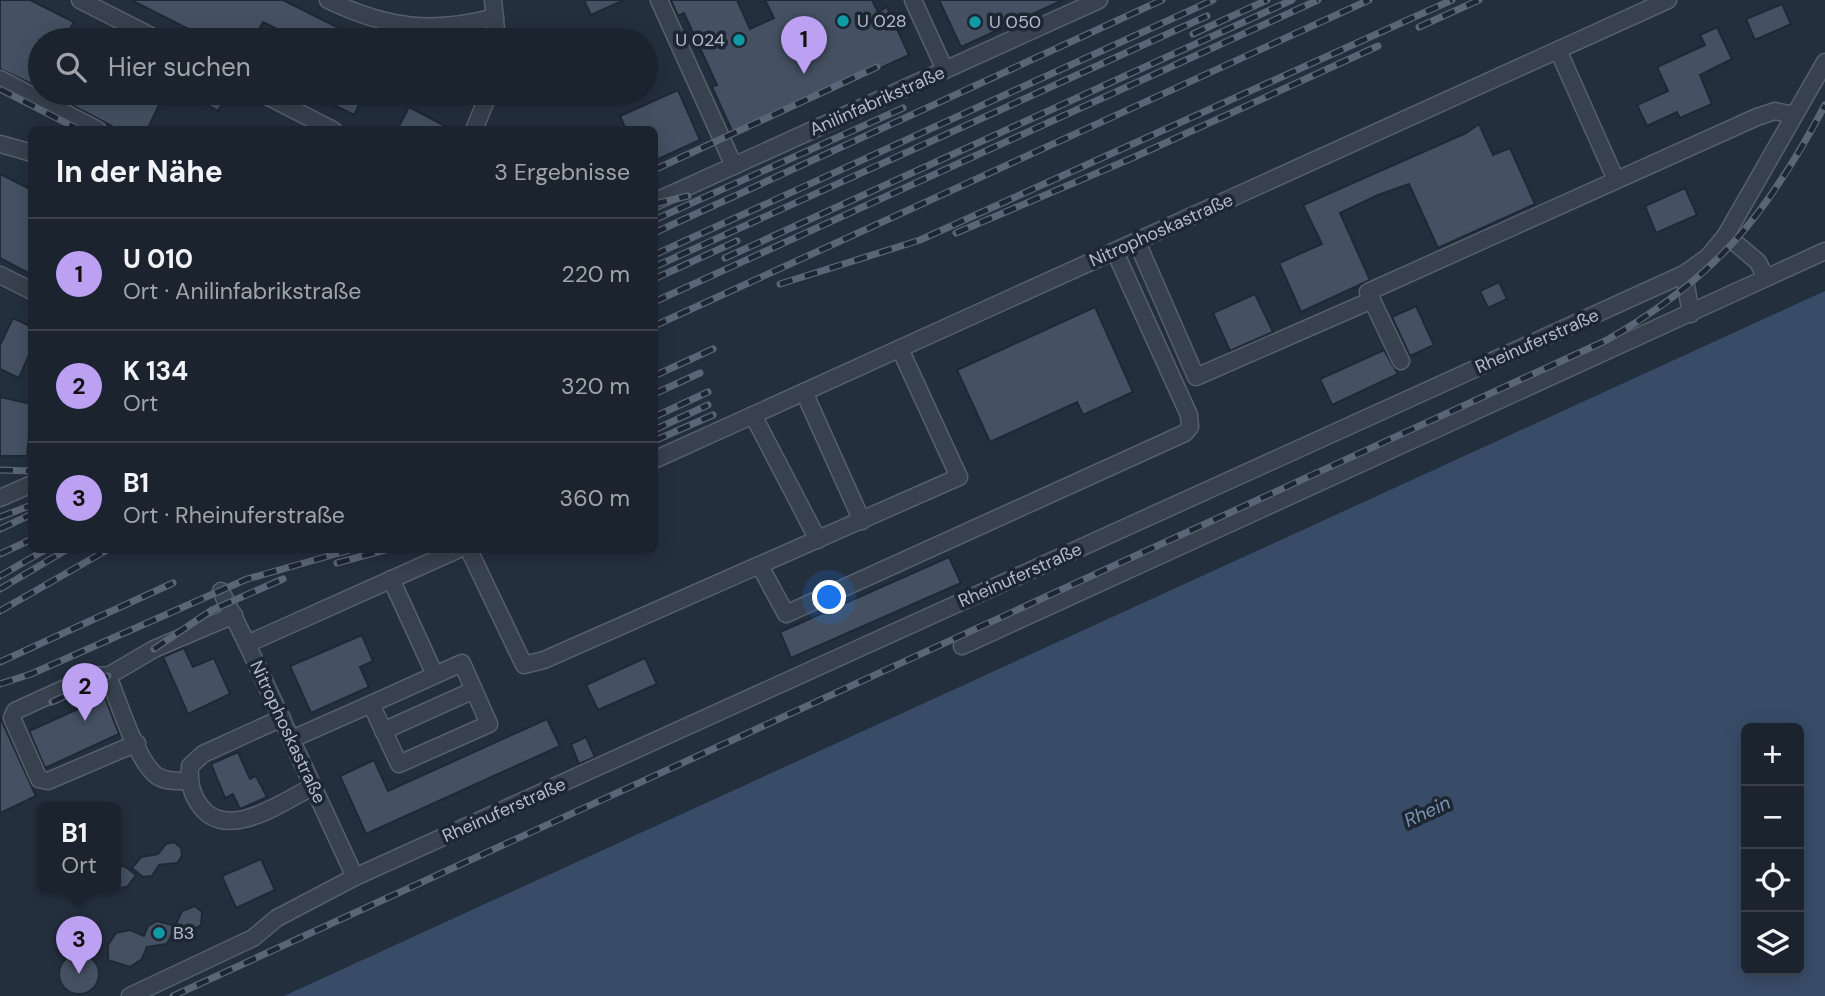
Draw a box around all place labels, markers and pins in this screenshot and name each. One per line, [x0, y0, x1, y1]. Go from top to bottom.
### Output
place label: U 028 [857, 9, 907, 33]
place label: U 050 [989, 10, 1041, 34]
marker: U 028 [835, 13, 851, 29]
marker: U 050 [967, 14, 983, 30]
pin: 1 [781, 16, 827, 74]
place label: U 024 [675, 28, 725, 52]
marker: U 024 [731, 32, 747, 48]
pin: 2 [62, 663, 108, 721]
pin: 3 [56, 916, 102, 974]
place label: B3 [173, 921, 195, 945]
marker: B3 [151, 925, 167, 941]

